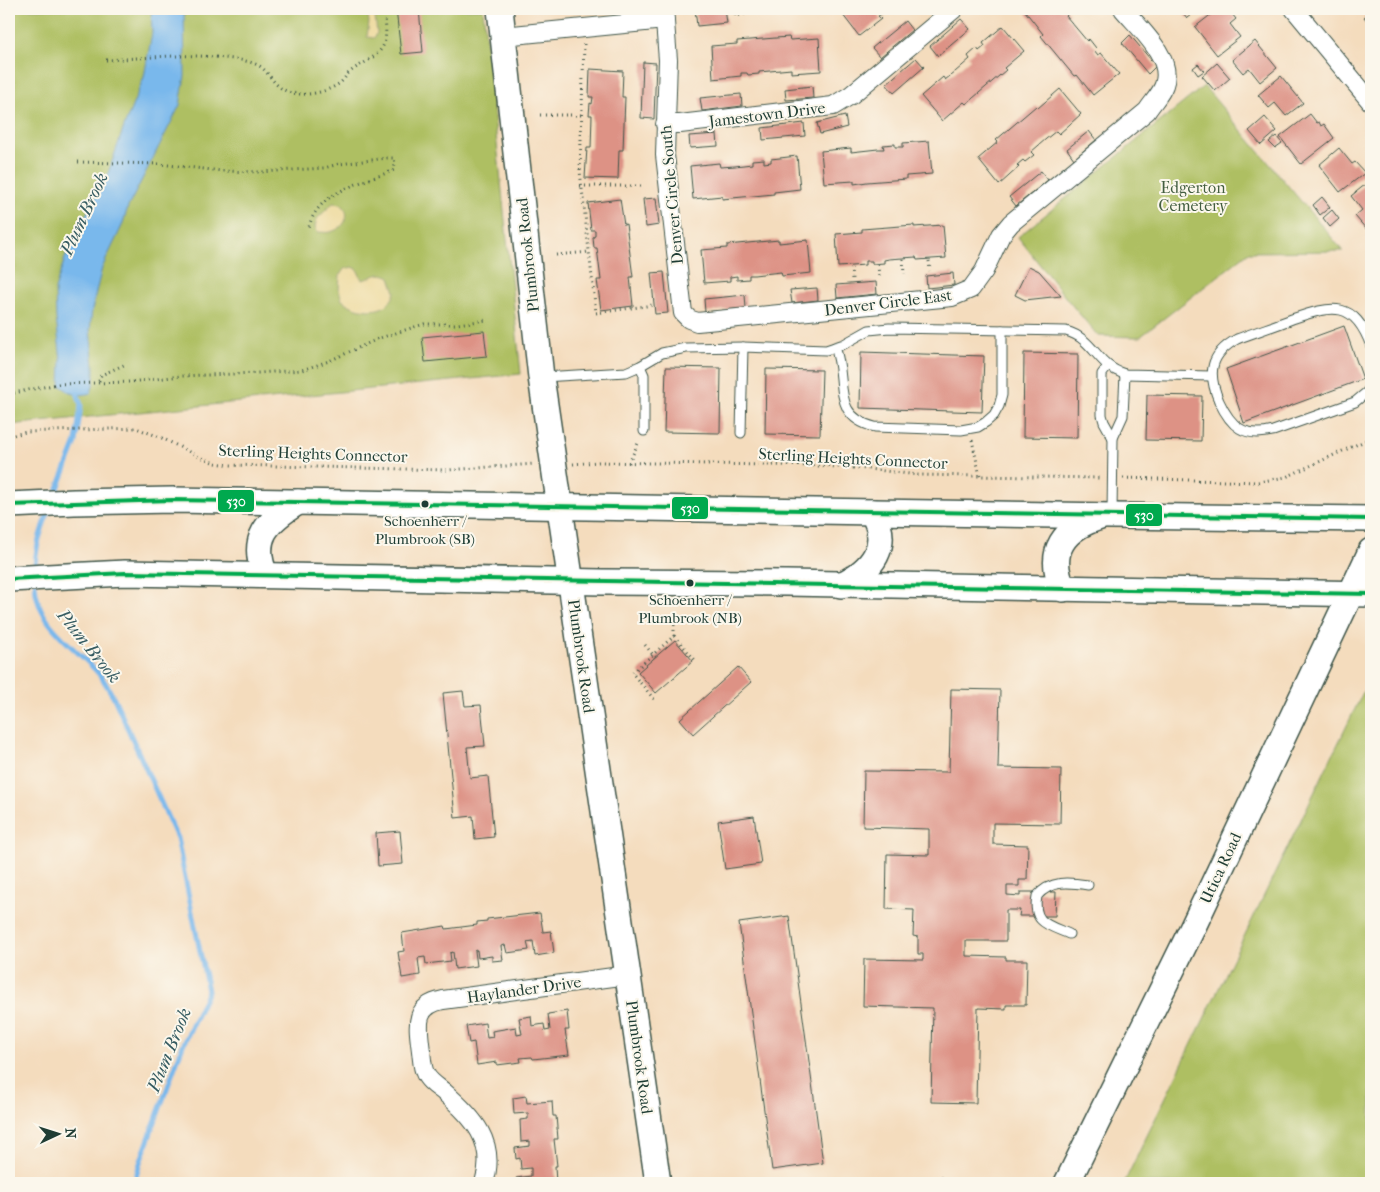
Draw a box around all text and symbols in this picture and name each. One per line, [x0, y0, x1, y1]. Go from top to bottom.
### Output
street label: Jamestown Drive [706, 98, 827, 131]
street label: Denver Circle South [656, 125, 687, 265]
water label: Plum Brook [56, 169, 113, 260]
park label: Edgerton Cemetery [1159, 178, 1228, 215]
street label: Plumbrook Road [512, 197, 543, 313]
street label: Denver Circle East [823, 285, 953, 320]
street label: Sterling Heights Connector [218, 441, 408, 466]
street label: Sterling Heights Connector [758, 444, 948, 473]
line badge: 530 [217, 489, 255, 513]
text: 530 [226, 493, 246, 510]
line badge: 530 [671, 496, 709, 520]
marker: Schoenherr / Plumbrook (SB) [420, 499, 430, 509]
text: 530 [680, 500, 700, 517]
line badge: 530 [1125, 503, 1163, 527]
text: 530 [1134, 507, 1154, 524]
place label: Schoenherr / Plumbrook (SB) [375, 512, 475, 548]
marker: Schoenherr / Plumbrook (NB) [685, 578, 695, 588]
place label: Schoenherr / Plumbrook (NB) [638, 591, 742, 627]
street label: Plumbrook Road [564, 598, 599, 714]
water label: Plum Brook [52, 604, 125, 687]
street label: Utica Road [1196, 829, 1245, 907]
street label: Haylander Drive [466, 972, 583, 1007]
street label: Plumbrook Road [622, 999, 657, 1115]
water label: Plum Brook [143, 1005, 196, 1096]
north arrow [32, 1110, 82, 1160]
text: N [62, 1127, 79, 1139]

